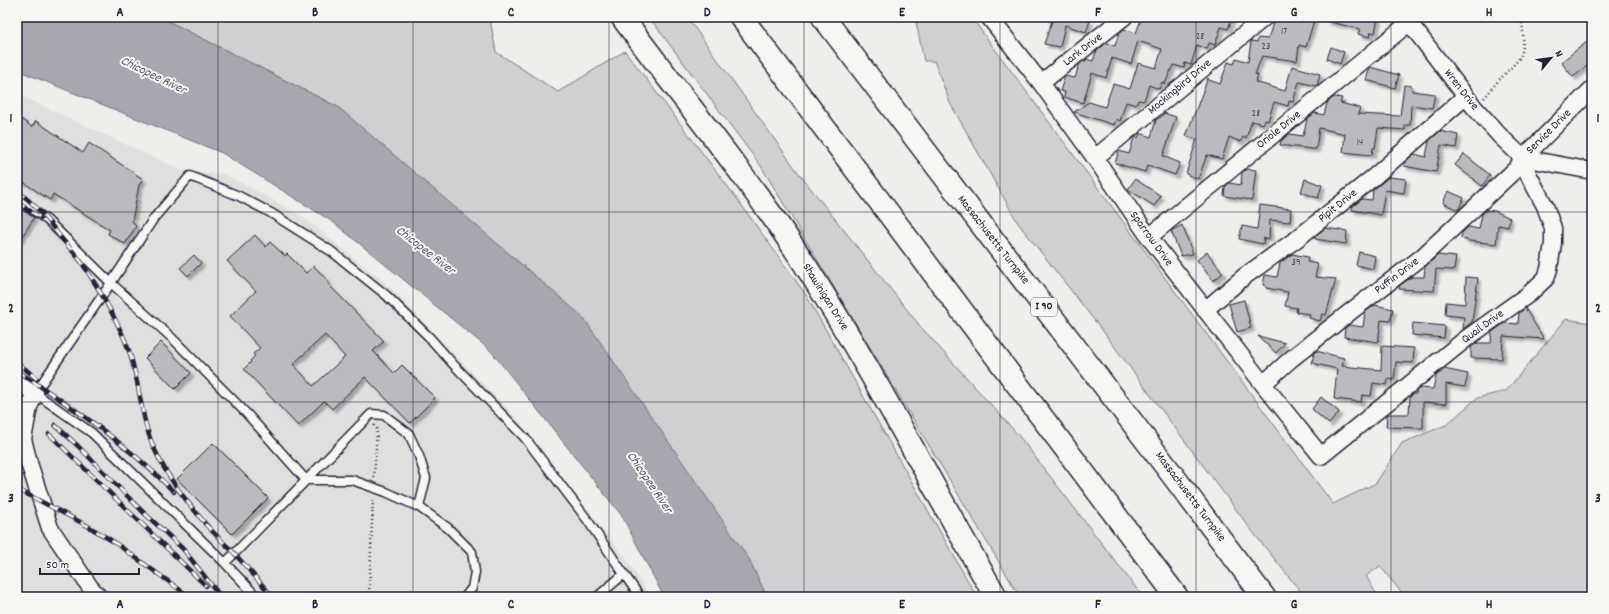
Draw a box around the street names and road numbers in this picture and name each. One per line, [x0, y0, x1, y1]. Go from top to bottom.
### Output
street label: Lark Drive [1060, 29, 1106, 71]
street label: Mockingbird Drive [1144, 55, 1216, 119]
street label: Wren Drive [1440, 66, 1482, 114]
street label: Service Drive [1522, 105, 1576, 159]
street label: Oriole Drive [1253, 107, 1305, 153]
street label: Pipit Drive [1315, 185, 1361, 227]
street label: Massachusetts Turnpike [953, 192, 1033, 288]
street label: Sparrow Drive [1125, 208, 1177, 270]
street label: Puffin Drive [1371, 254, 1423, 298]
street label: Shawinigan Drive [798, 260, 852, 334]
road number: I 90 [1031, 298, 1057, 316]
street label: Quail Drive [1458, 306, 1508, 348]
street label: Massachusetts Turnpike [1150, 448, 1230, 546]

